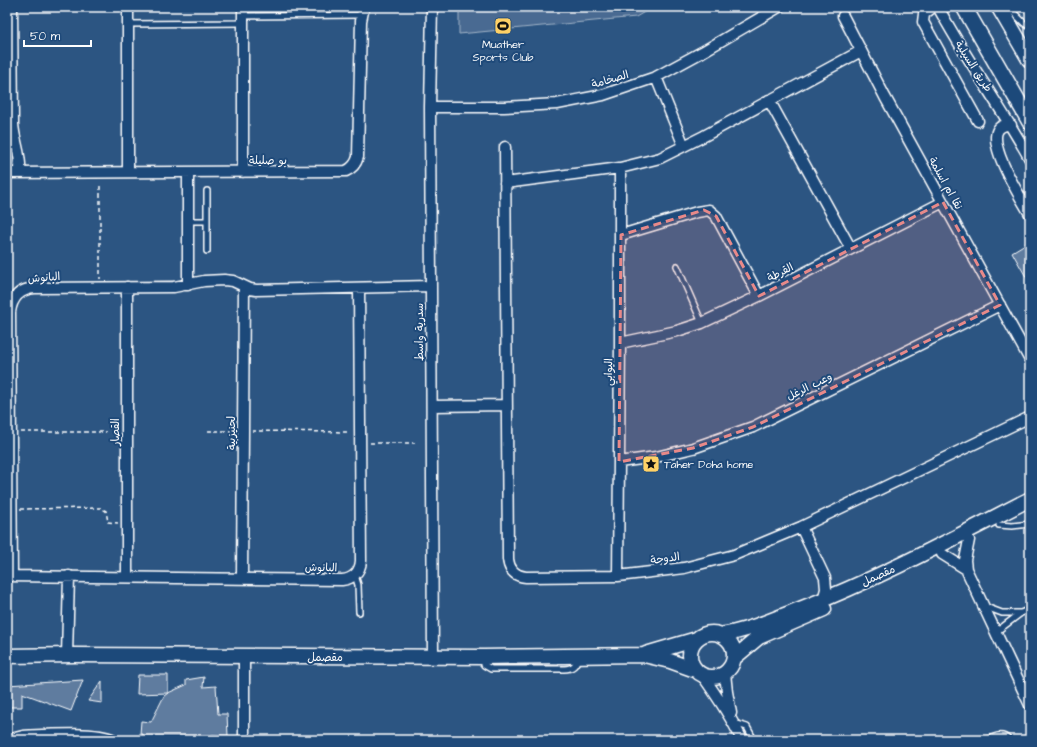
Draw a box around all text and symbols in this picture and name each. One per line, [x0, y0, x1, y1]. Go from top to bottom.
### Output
sports icon: Muather Sports Club [493, 16, 513, 36]
scale bar [24, 22, 91, 48]
text: 50 m [30, 28, 61, 45]
place label: Muather Sports Club [472, 37, 534, 65]
street label: طريق السيلية [951, 38, 996, 95]
street label: الصخامة [590, 67, 631, 92]
street label: بو صليلة [249, 153, 287, 168]
street label: نقا ام اسلمة [924, 154, 966, 213]
street label: القرطة [765, 260, 796, 285]
street label: البانوش [27, 269, 61, 286]
street label: سدرية واسط [412, 303, 427, 361]
street label: اليوابي [601, 358, 619, 386]
street label: وعب الرغل [784, 369, 835, 404]
street label: لحنيزبية [224, 416, 239, 450]
street label: القصار [108, 418, 123, 447]
place icon: Taher Doha home [641, 454, 661, 474]
place label: Taher Doha home [664, 457, 753, 472]
street label: الدوحة [649, 549, 681, 568]
street label: البانوش [305, 560, 337, 575]
street label: مقصمل [859, 561, 898, 590]
street label: مقصمل [307, 650, 343, 665]

